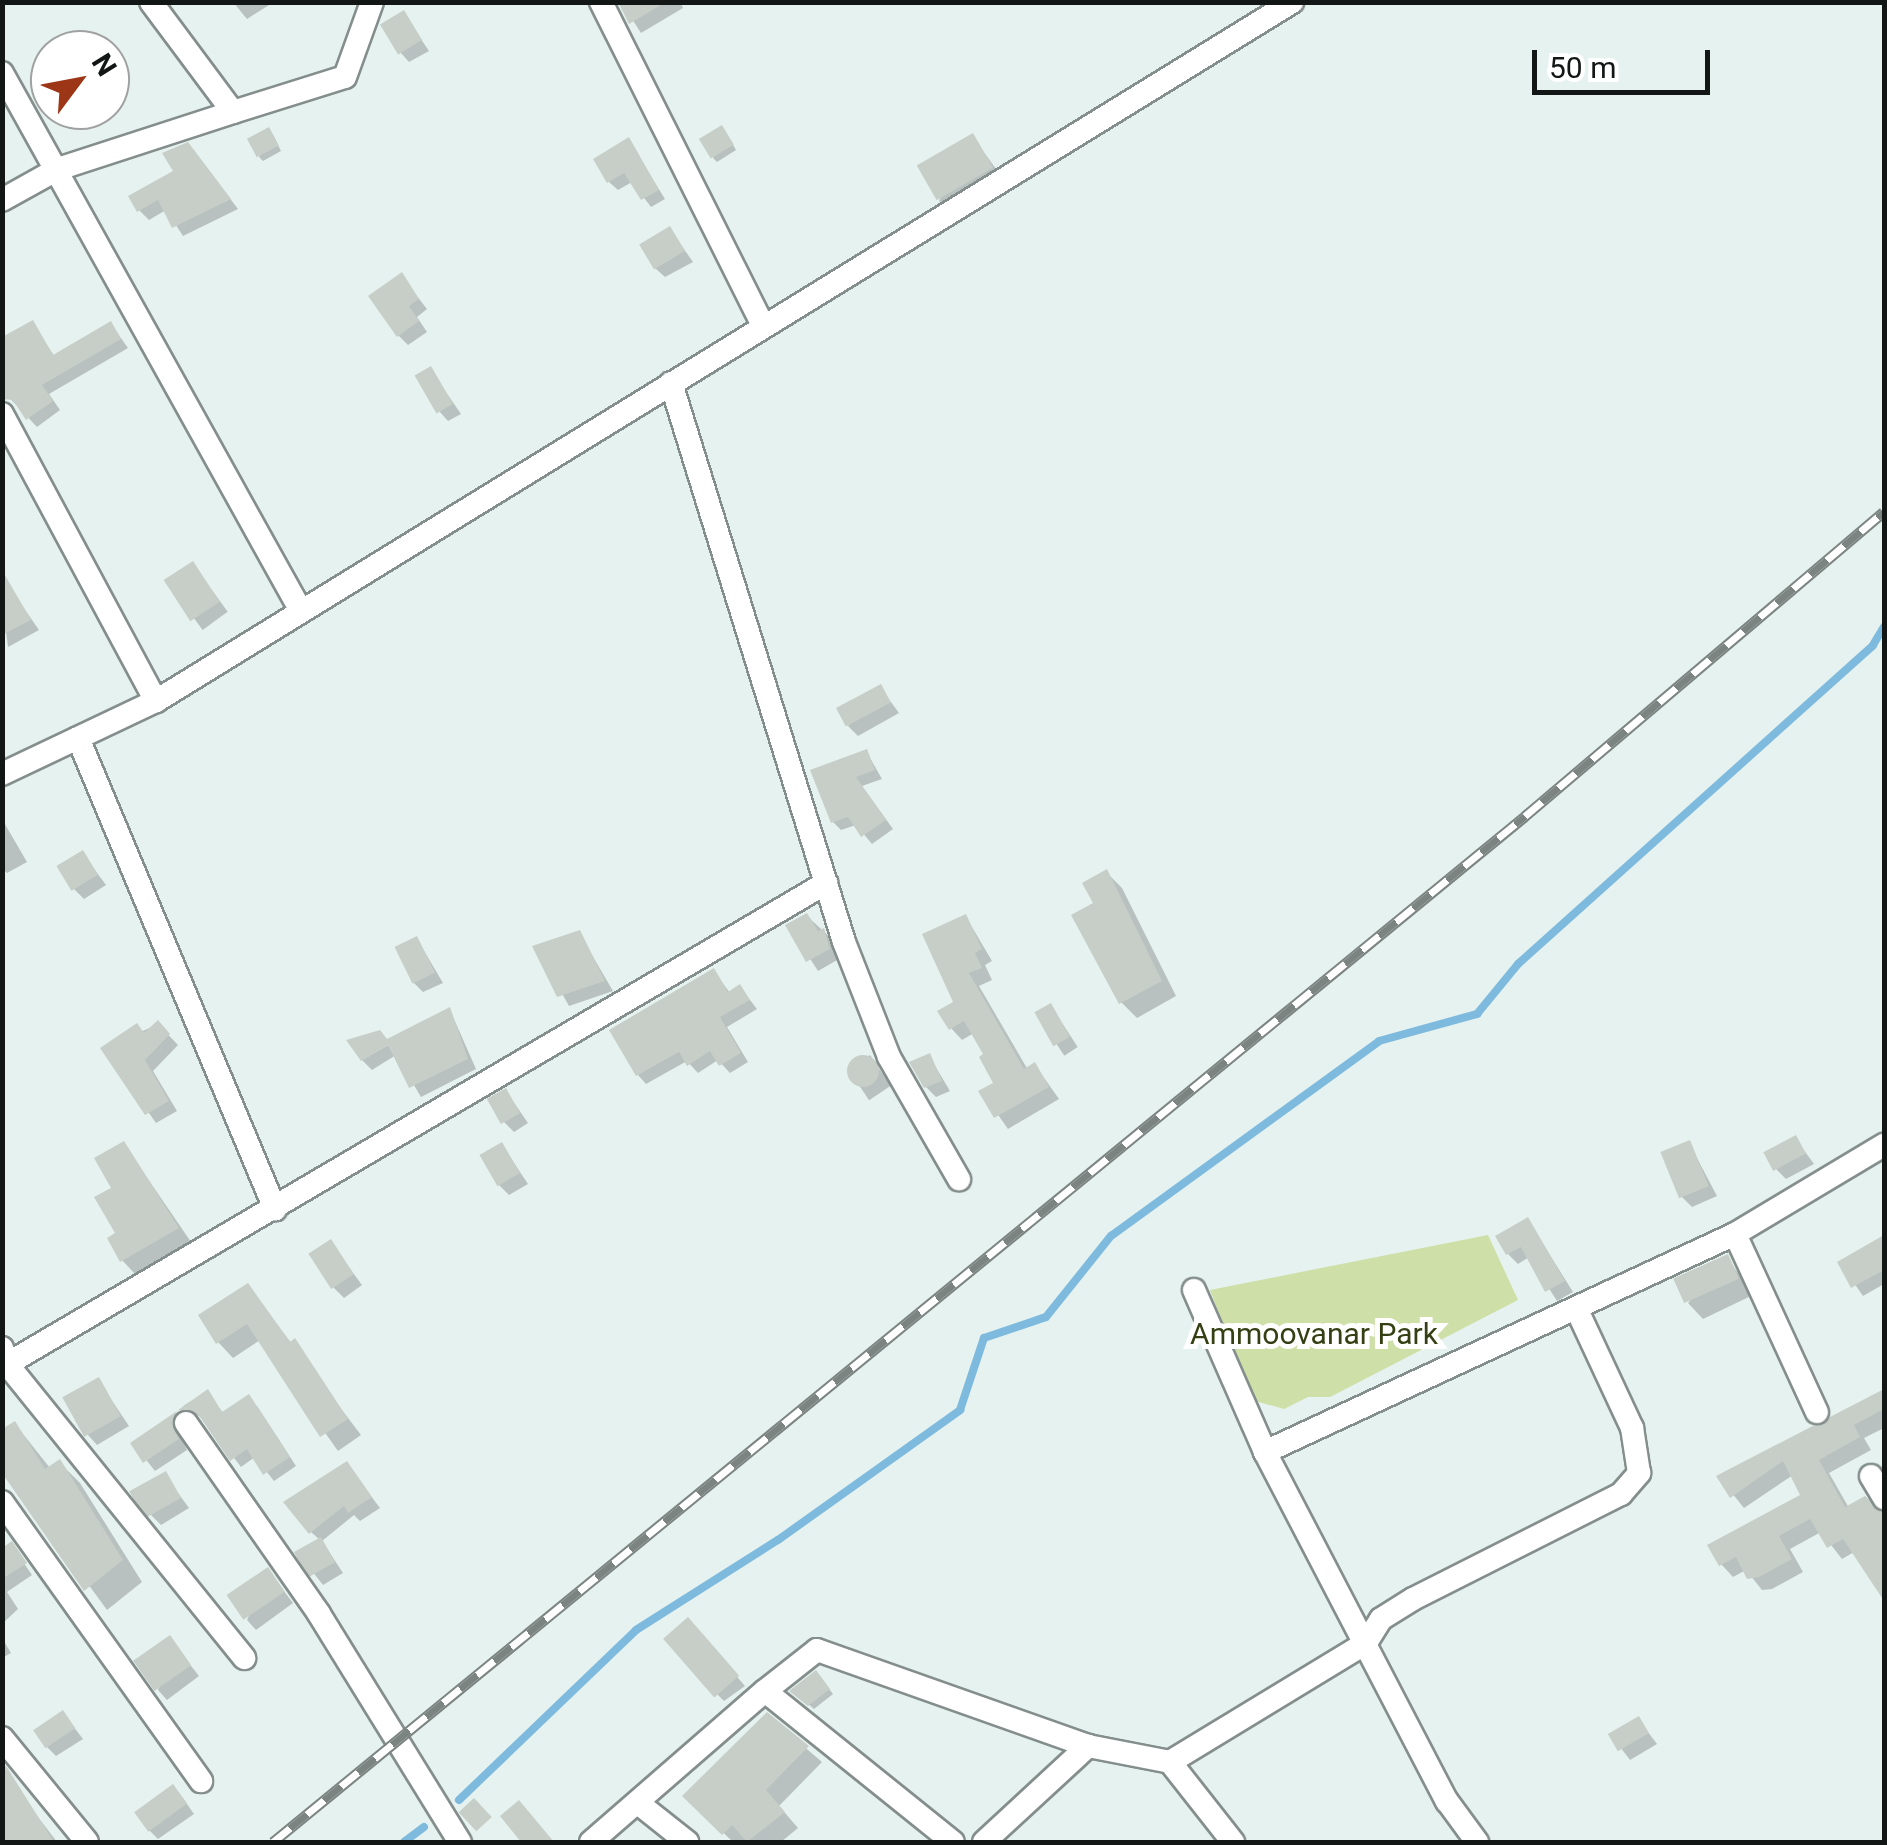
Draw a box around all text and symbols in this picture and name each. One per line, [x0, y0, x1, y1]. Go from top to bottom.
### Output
north arrow [30, 30, 130, 130]
scale bar [1537, 30, 1714, 92]
text: N [85, 48, 123, 82]
text: 50 m [1549, 50, 1616, 85]
park label: Ammoovanar Park [1190, 1316, 1438, 1352]

